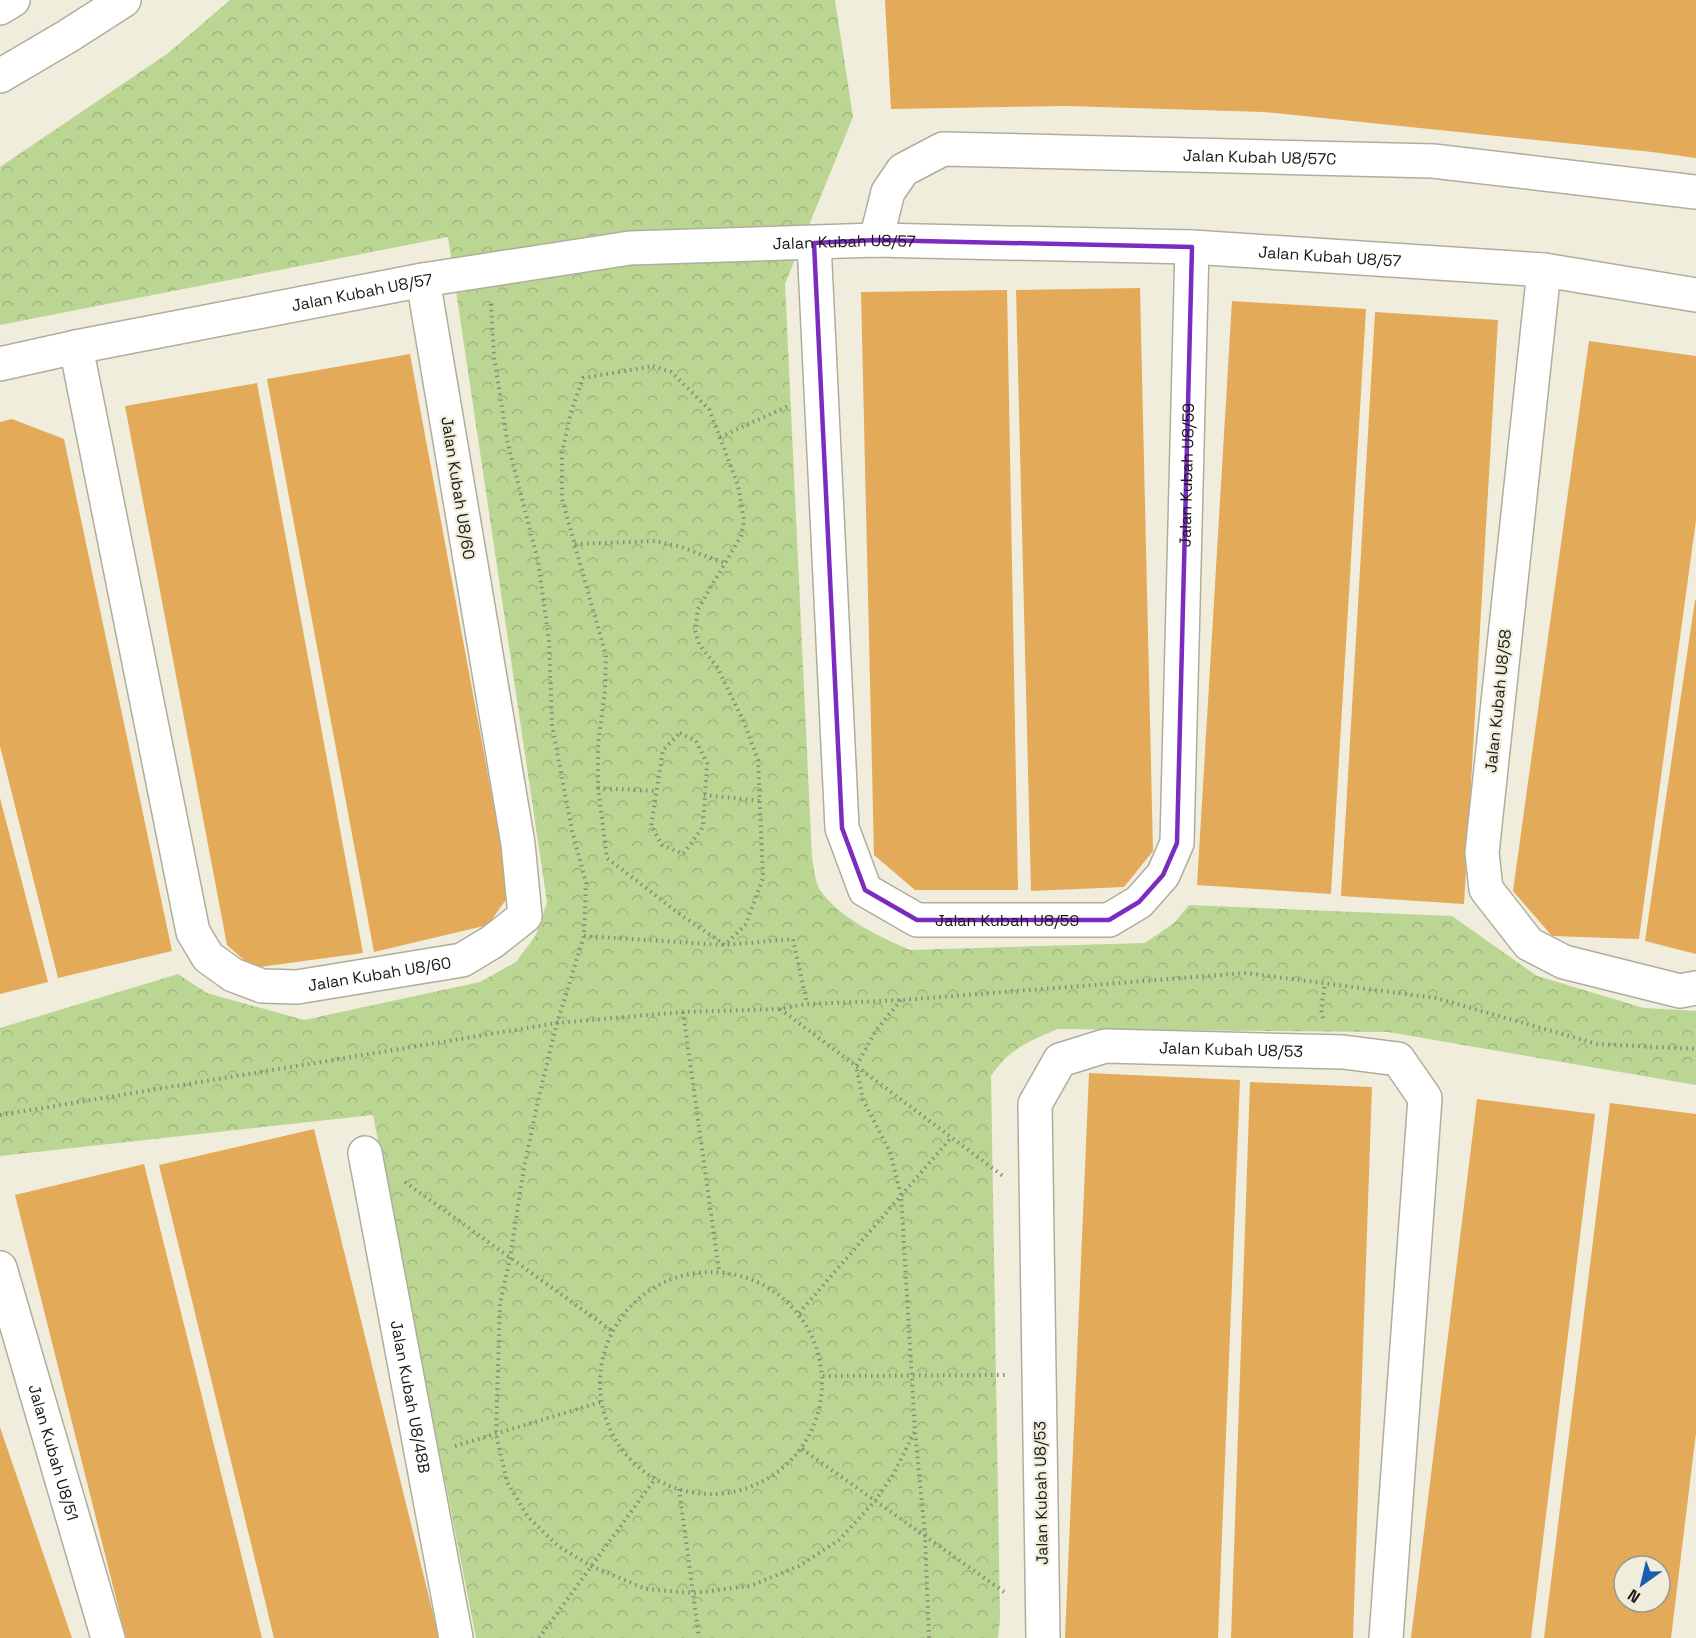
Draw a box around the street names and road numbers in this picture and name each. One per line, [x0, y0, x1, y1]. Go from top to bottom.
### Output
street label: Jalan Kubah U8/57C [1183, 144, 1337, 169]
street label: Jalan Kubah U8/57 [772, 229, 916, 254]
street label: Jalan Kubah U8/57 [1258, 241, 1402, 271]
street label: Jalan Kubah U8/57 [290, 268, 434, 316]
street label: Jalan Kubah U8/59 [1174, 403, 1199, 547]
street label: Jalan Kubah U8/60 [436, 415, 480, 561]
street label: Jalan Kubah U8/58 [1480, 628, 1516, 774]
street label: Jalan Kubah U8/59 [935, 910, 1079, 931]
street label: Jalan Kubah U8/60 [306, 951, 452, 996]
street label: Jalan Kubah U8/53 [1159, 1037, 1303, 1061]
street label: Jalan Kubah U8/48B [386, 1318, 435, 1475]
street label: Jalan Kubah U8/51 [24, 1382, 84, 1523]
street label: Jalan Kubah U8/53 [1029, 1421, 1053, 1565]

